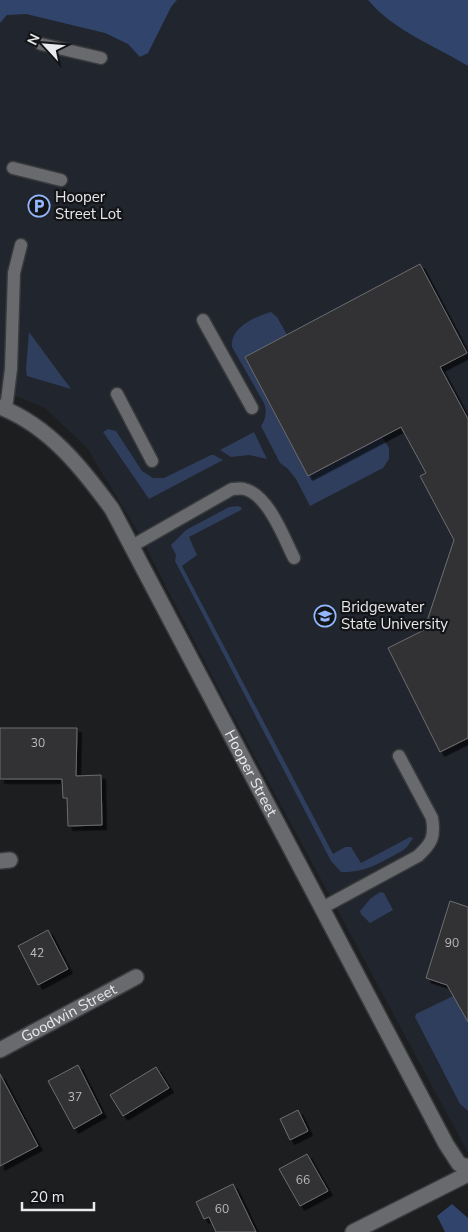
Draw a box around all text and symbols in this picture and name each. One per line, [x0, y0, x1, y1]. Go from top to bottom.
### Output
north arrow [20, 20, 70, 70]
text: N [23, 31, 45, 48]
place label: Hooper Street Lot [55, 187, 122, 224]
parking icon: Hooper Street Lot [27, 194, 51, 218]
place label: Bridgewater State University [341, 597, 448, 634]
school or university icon: Bridgewater State University [313, 604, 337, 628]
street label: Hooper Street [220, 726, 282, 820]
house number: 30 [31, 735, 45, 751]
house number: 90 [445, 935, 459, 951]
house number: 42 [30, 945, 44, 961]
street label: Goodwin Street [17, 979, 121, 1047]
house number: 37 [68, 1089, 82, 1105]
house number: 66 [296, 1172, 310, 1188]
scale bar [22, 1180, 95, 1212]
text: 20 m [30, 1187, 65, 1207]
house number: 60 [215, 1201, 229, 1217]

